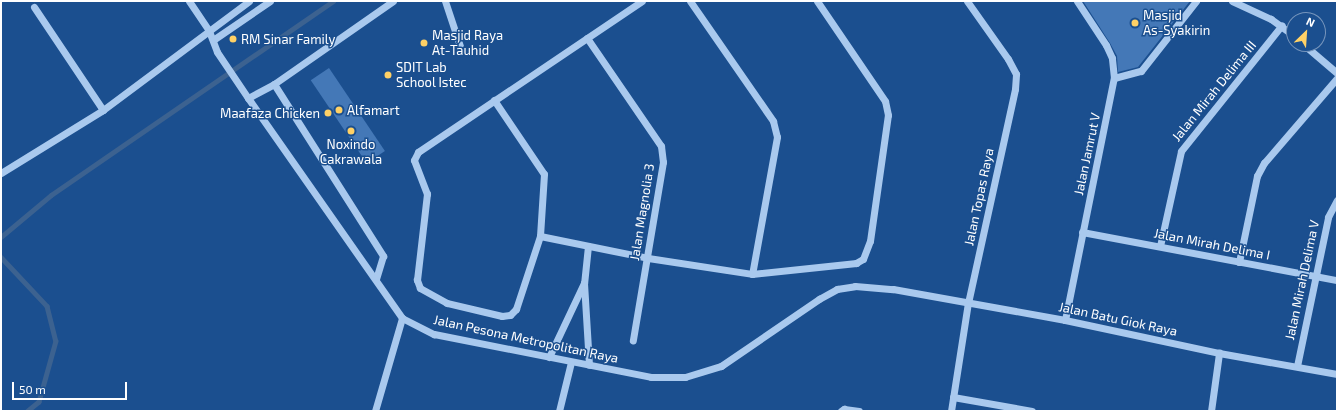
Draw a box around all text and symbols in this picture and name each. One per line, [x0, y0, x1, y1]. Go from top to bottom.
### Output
place label: Masjid As-Syakirin [1143, 8, 1210, 39]
north arrow [1286, 12, 1326, 52]
text: N [1305, 14, 1317, 29]
marker: Masjid As-Syakirin [1130, 18, 1140, 28]
place label: Masjid Raya At-Tauhid [432, 28, 503, 59]
place label: RM Sinar Family [241, 31, 336, 47]
marker: RM Sinar Family [228, 34, 238, 44]
marker: Masjid Raya At-Tauhid [419, 38, 429, 48]
street label: Jalan Mirah Delima III [1169, 38, 1259, 144]
place label: SDIT Lab School Istec [396, 60, 467, 91]
marker: SDIT Lab School Istec [383, 70, 393, 80]
place label: Alfamart [347, 102, 400, 118]
place label: Maafaza Chicken [220, 105, 320, 121]
marker: Alfamart [334, 105, 344, 115]
marker: Maafaza Chicken [323, 108, 333, 118]
street label: Jalan Jamrut V [1071, 111, 1103, 197]
marker: Noxindo Cakrawala [346, 126, 356, 136]
place label: Noxindo Cakrawala [320, 137, 382, 168]
street label: Jalan Topas Raya [961, 147, 997, 247]
street label: Jalan Magnolia 3 [627, 162, 657, 262]
street label: Jalan Mirah Delima V [1282, 218, 1322, 342]
street label: Jalan Mirah Delima I [1153, 225, 1271, 263]
street label: Jalan Batu Giok Raya [1057, 299, 1179, 339]
street label: Jalan Pesona Metropolitan Raya [432, 312, 620, 366]
scale bar [14, 374, 129, 400]
text: 50 m [19, 382, 46, 396]

